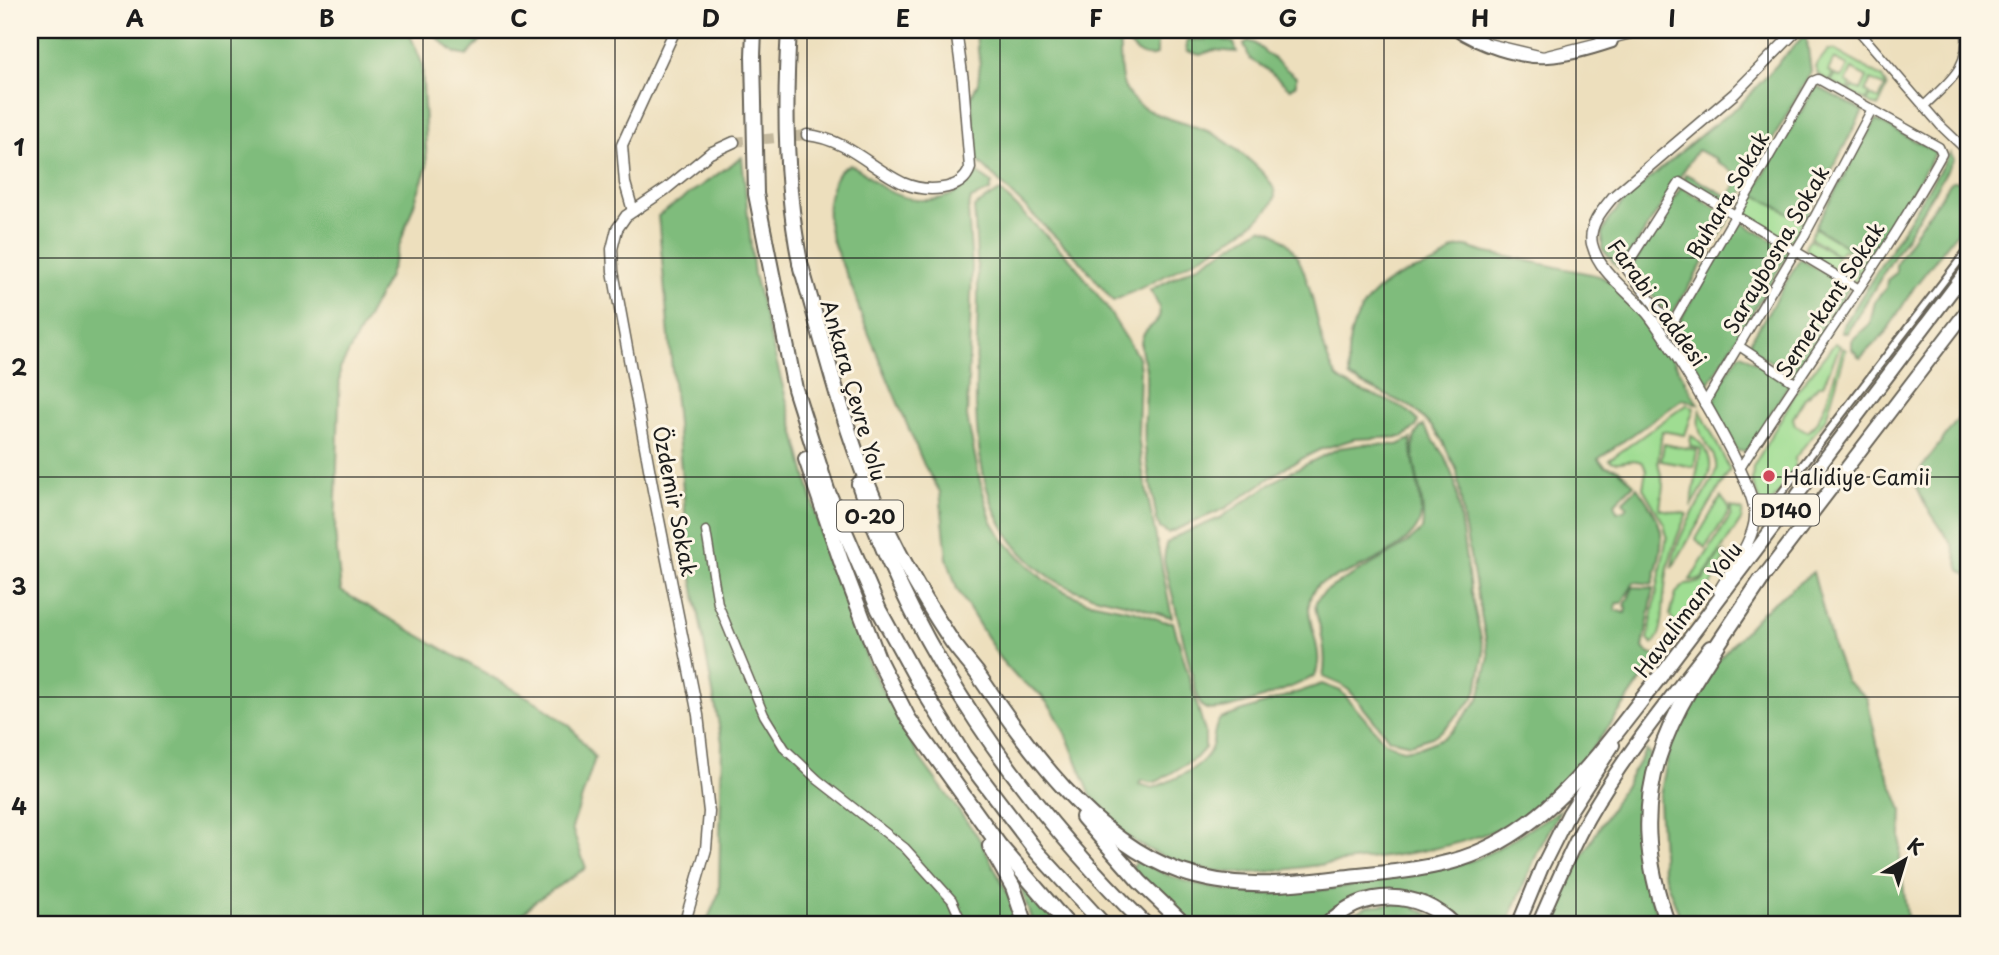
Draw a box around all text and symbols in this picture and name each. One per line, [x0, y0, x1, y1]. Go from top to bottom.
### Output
text: A [126, 0, 144, 35]
text: B [319, 0, 335, 35]
text: C [510, 0, 528, 35]
text: D [702, 0, 720, 35]
text: E [896, 0, 910, 35]
text: F [1089, 0, 1103, 35]
text: G [1279, 0, 1297, 35]
text: H [1471, 0, 1489, 35]
text: I [1668, 0, 1676, 35]
text: J [1857, 0, 1871, 35]
street label: Buhara Sokak [1678, 124, 1776, 264]
text: 1 [14, 129, 25, 164]
street label: Saraybosna Sokak [1714, 159, 1836, 339]
street label: Semerkant Sokak [1766, 215, 1892, 383]
street label: Farabi Caddesi [1601, 232, 1715, 372]
street label: Ankara Çevre Yolu [814, 296, 896, 484]
text: 2 [11, 349, 27, 384]
street label: Özdemir Sokak [646, 423, 706, 579]
place label: Halidiye Camii [1783, 460, 1930, 492]
marker: Halidiye Camii [1761, 468, 1777, 484]
road number: D140 [1753, 495, 1819, 526]
road number: O-20 [837, 500, 903, 531]
street label: Havalimanı Yolu [1625, 534, 1749, 684]
text: 3 [11, 568, 27, 603]
text: 4 [11, 788, 27, 823]
north arrow [1870, 825, 1940, 895]
text: K [1902, 830, 1930, 861]

